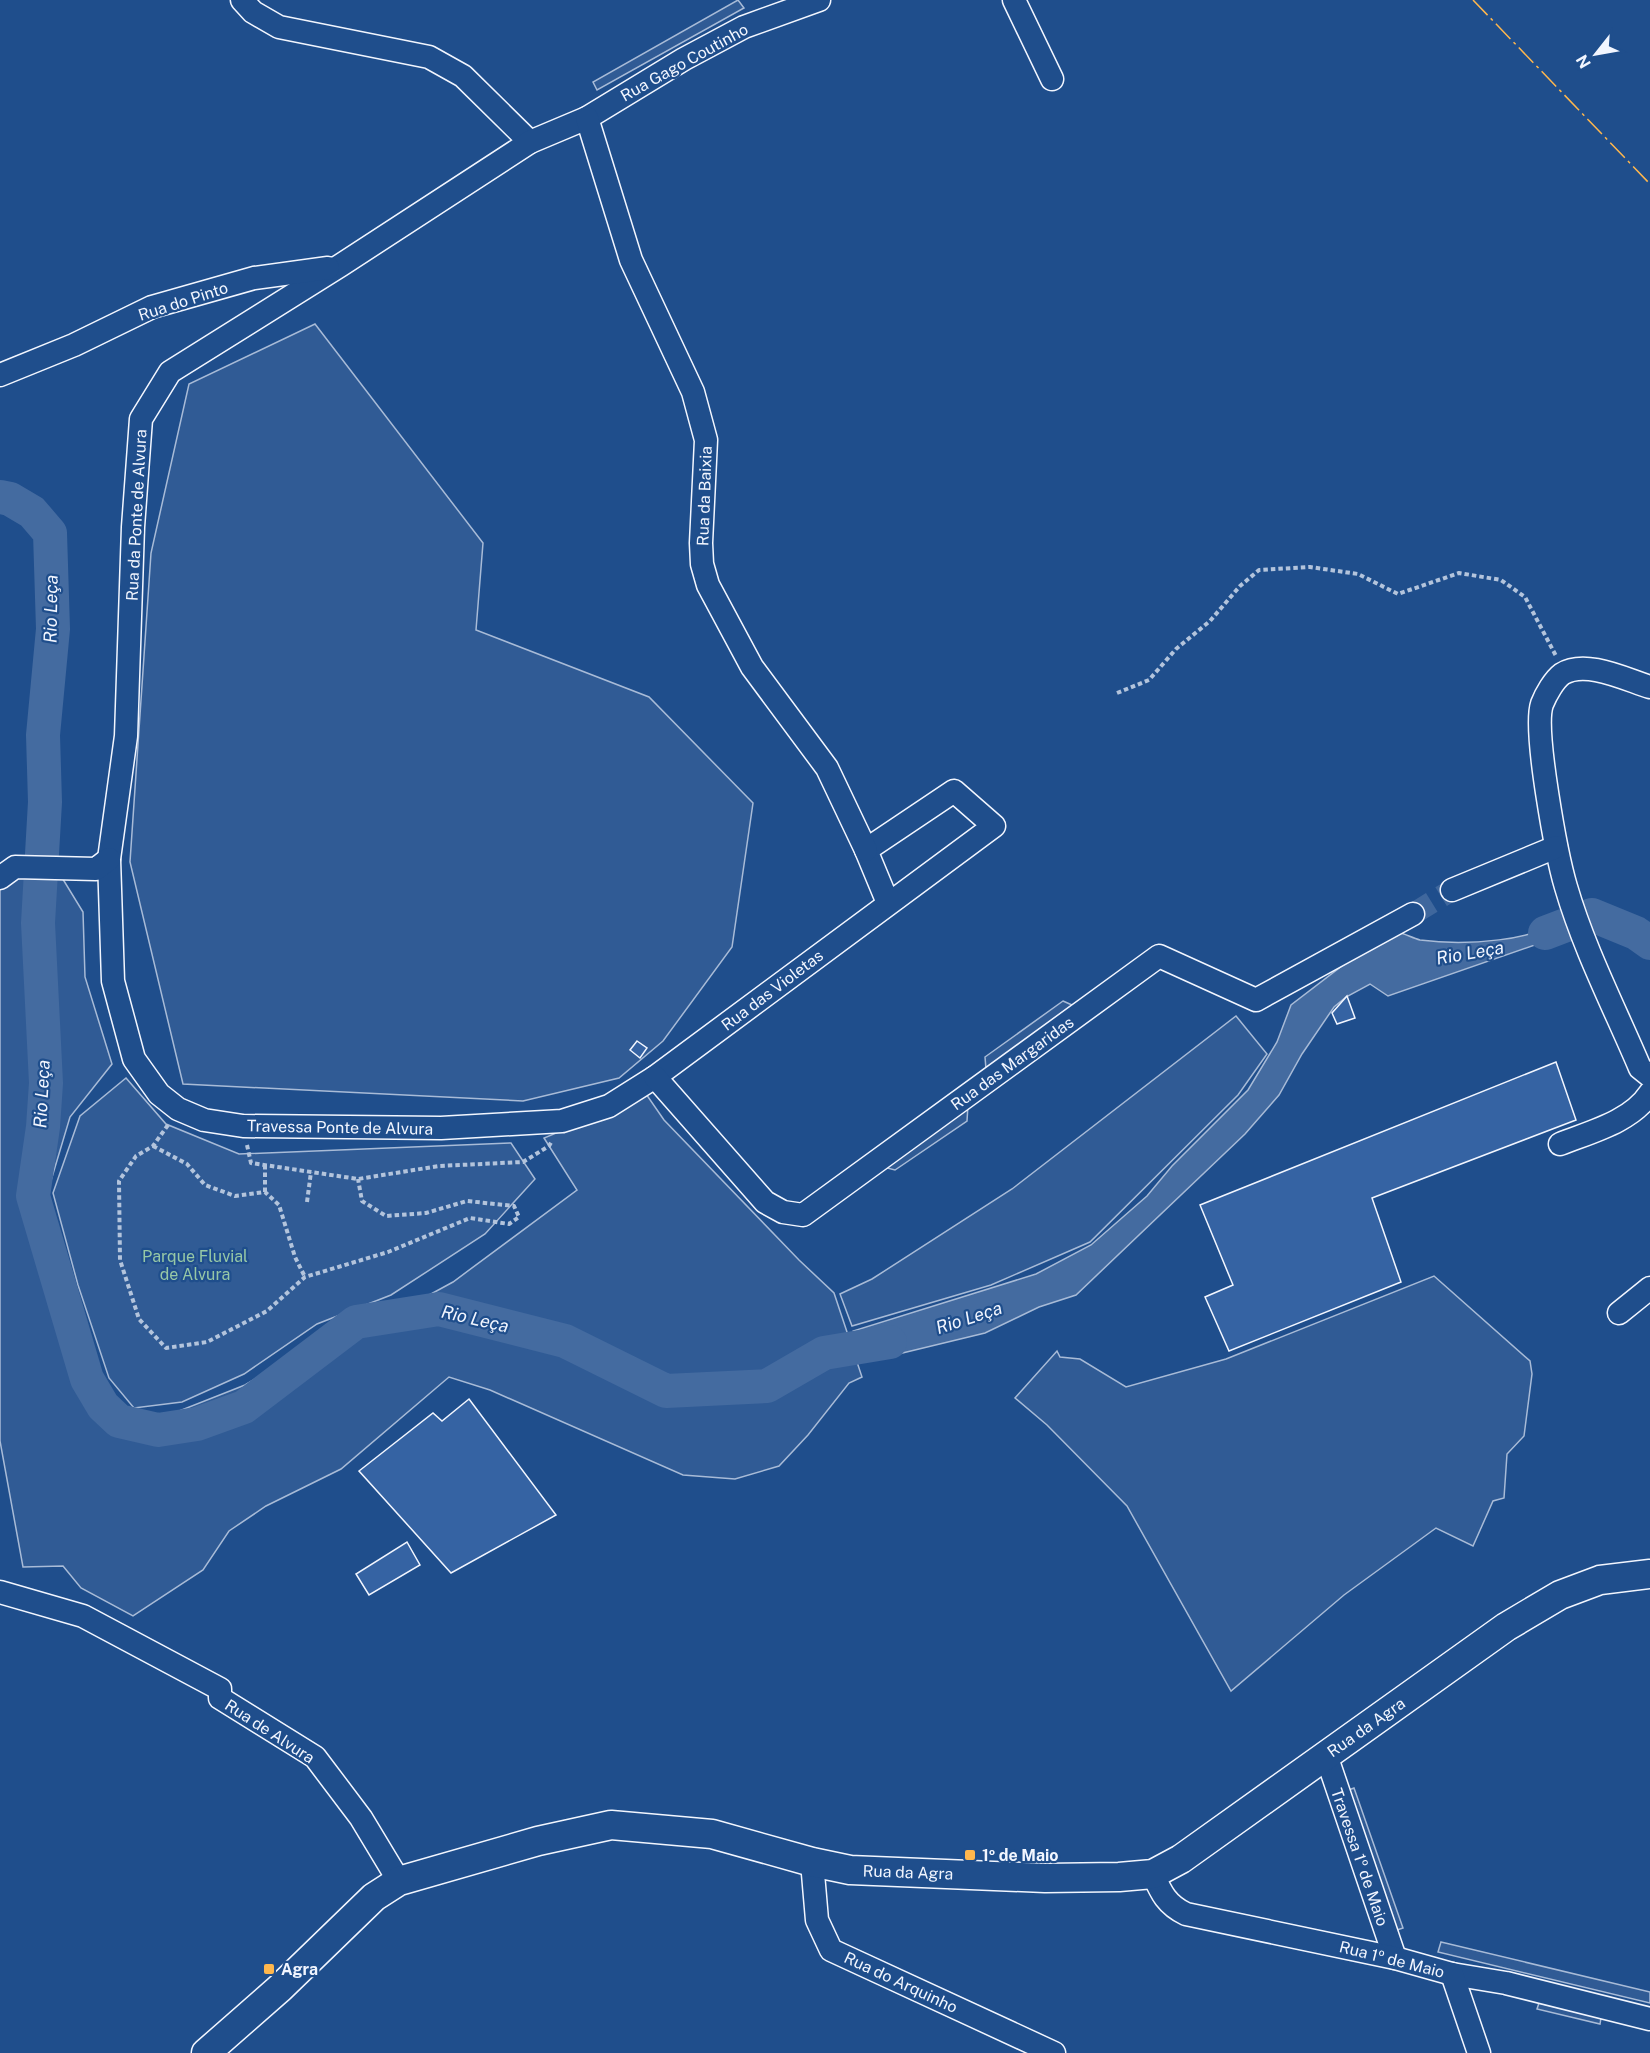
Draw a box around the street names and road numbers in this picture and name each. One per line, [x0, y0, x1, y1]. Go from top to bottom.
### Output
street label: Rua Gago Coutinho [617, 19, 751, 105]
street label: Rua do Pinto [136, 278, 230, 325]
street label: Rua da Ponte de Alvura [123, 429, 150, 601]
street label: Rua da Baixia [693, 446, 716, 546]
street label: Rua das Violetas [718, 946, 827, 1035]
street label: Rua das Margaridas [947, 1013, 1077, 1114]
street label: Travessa Ponte de Alvura [247, 1116, 433, 1139]
street label: Rua da Agra [1324, 1694, 1409, 1761]
street label: Rua de Alvura [221, 1695, 318, 1767]
street label: Travessa 1º de Maio [1327, 1786, 1392, 1929]
street label: Rua da Agra [862, 1861, 954, 1884]
street label: Rua 1º de Maio [1337, 1937, 1446, 1982]
street label: Rua do Arquinho [841, 1948, 960, 2017]

